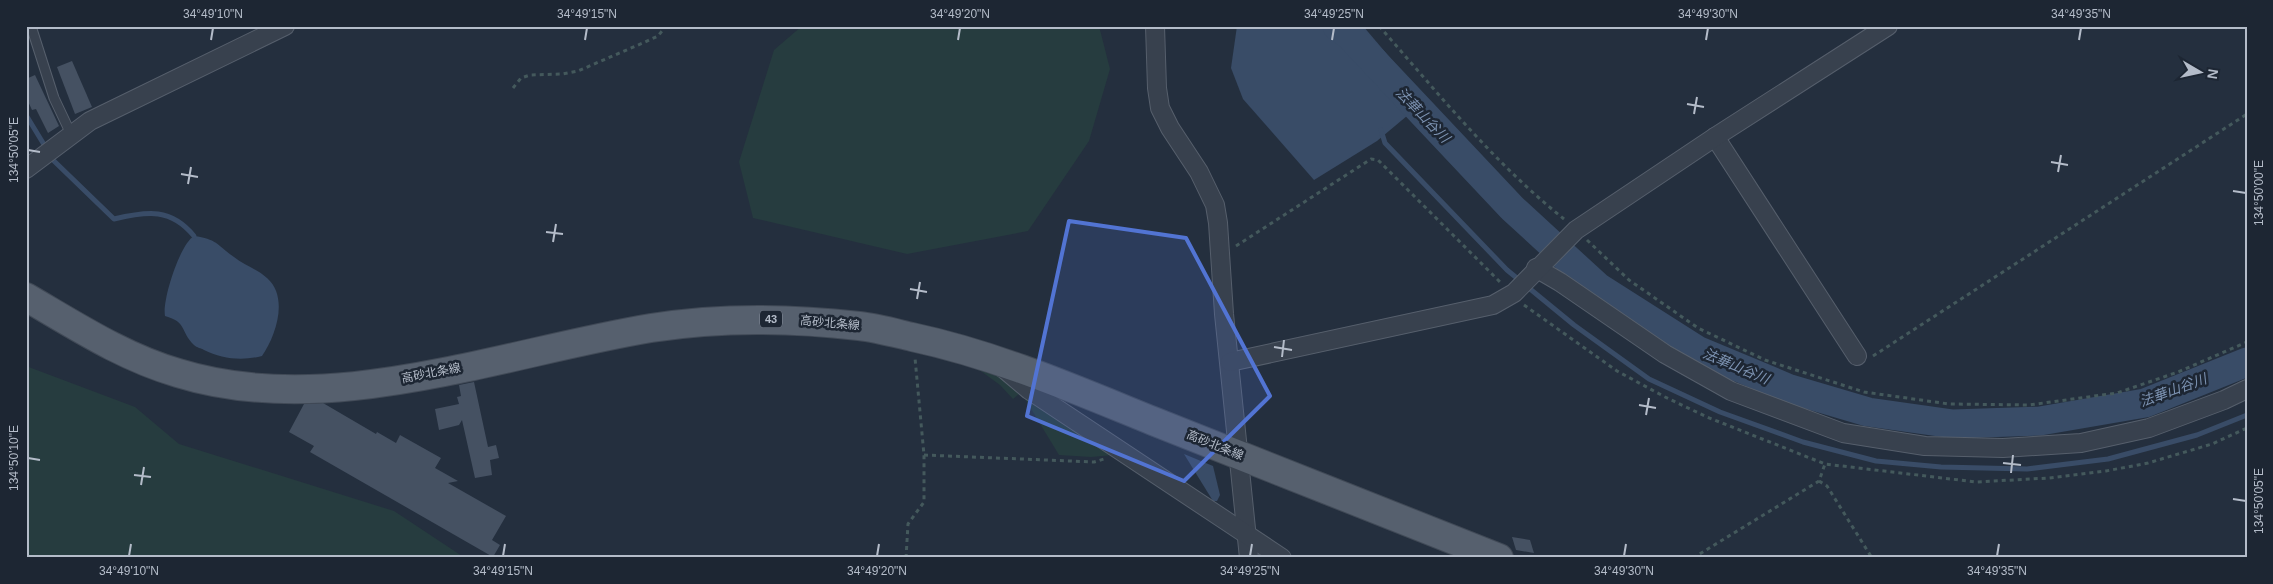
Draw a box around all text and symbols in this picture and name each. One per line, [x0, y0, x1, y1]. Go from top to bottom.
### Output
text: 34°49'10"N [183, 7, 243, 21]
text: 34°49'15"N [557, 7, 617, 21]
text: 34°49'20"N [930, 7, 990, 21]
text: 34°49'25"N [1304, 7, 1364, 21]
text: 34°49'30"N [1678, 7, 1738, 21]
text: 34°49'35"N [2051, 7, 2111, 21]
north arrow [2176, 48, 2226, 98]
text: N [2204, 68, 2222, 80]
water label: 法華山谷川 [1393, 84, 1454, 147]
text: 134°50'05"E [7, 117, 21, 183]
text: 134°50'00"E [2252, 160, 2266, 226]
road number: 43 [760, 310, 782, 328]
street label: 高砂北条線 [799, 313, 861, 333]
water label: 法華山谷川 [1701, 345, 1773, 388]
street label: 高砂北条線 [400, 360, 462, 386]
water label: 法華山谷川 [2137, 370, 2211, 409]
text: 134°50'10"E [7, 425, 21, 491]
street label: 高砂北条線 [1185, 427, 1245, 463]
text: 134°50'05"E [2252, 468, 2266, 534]
text: 34°49'10"N [99, 564, 159, 578]
text: 34°49'15"N [473, 564, 533, 578]
text: 34°49'20"N [847, 564, 907, 578]
text: 34°49'25"N [1220, 564, 1280, 578]
text: 34°49'30"N [1594, 564, 1654, 578]
text: 34°49'35"N [1967, 564, 2027, 578]

